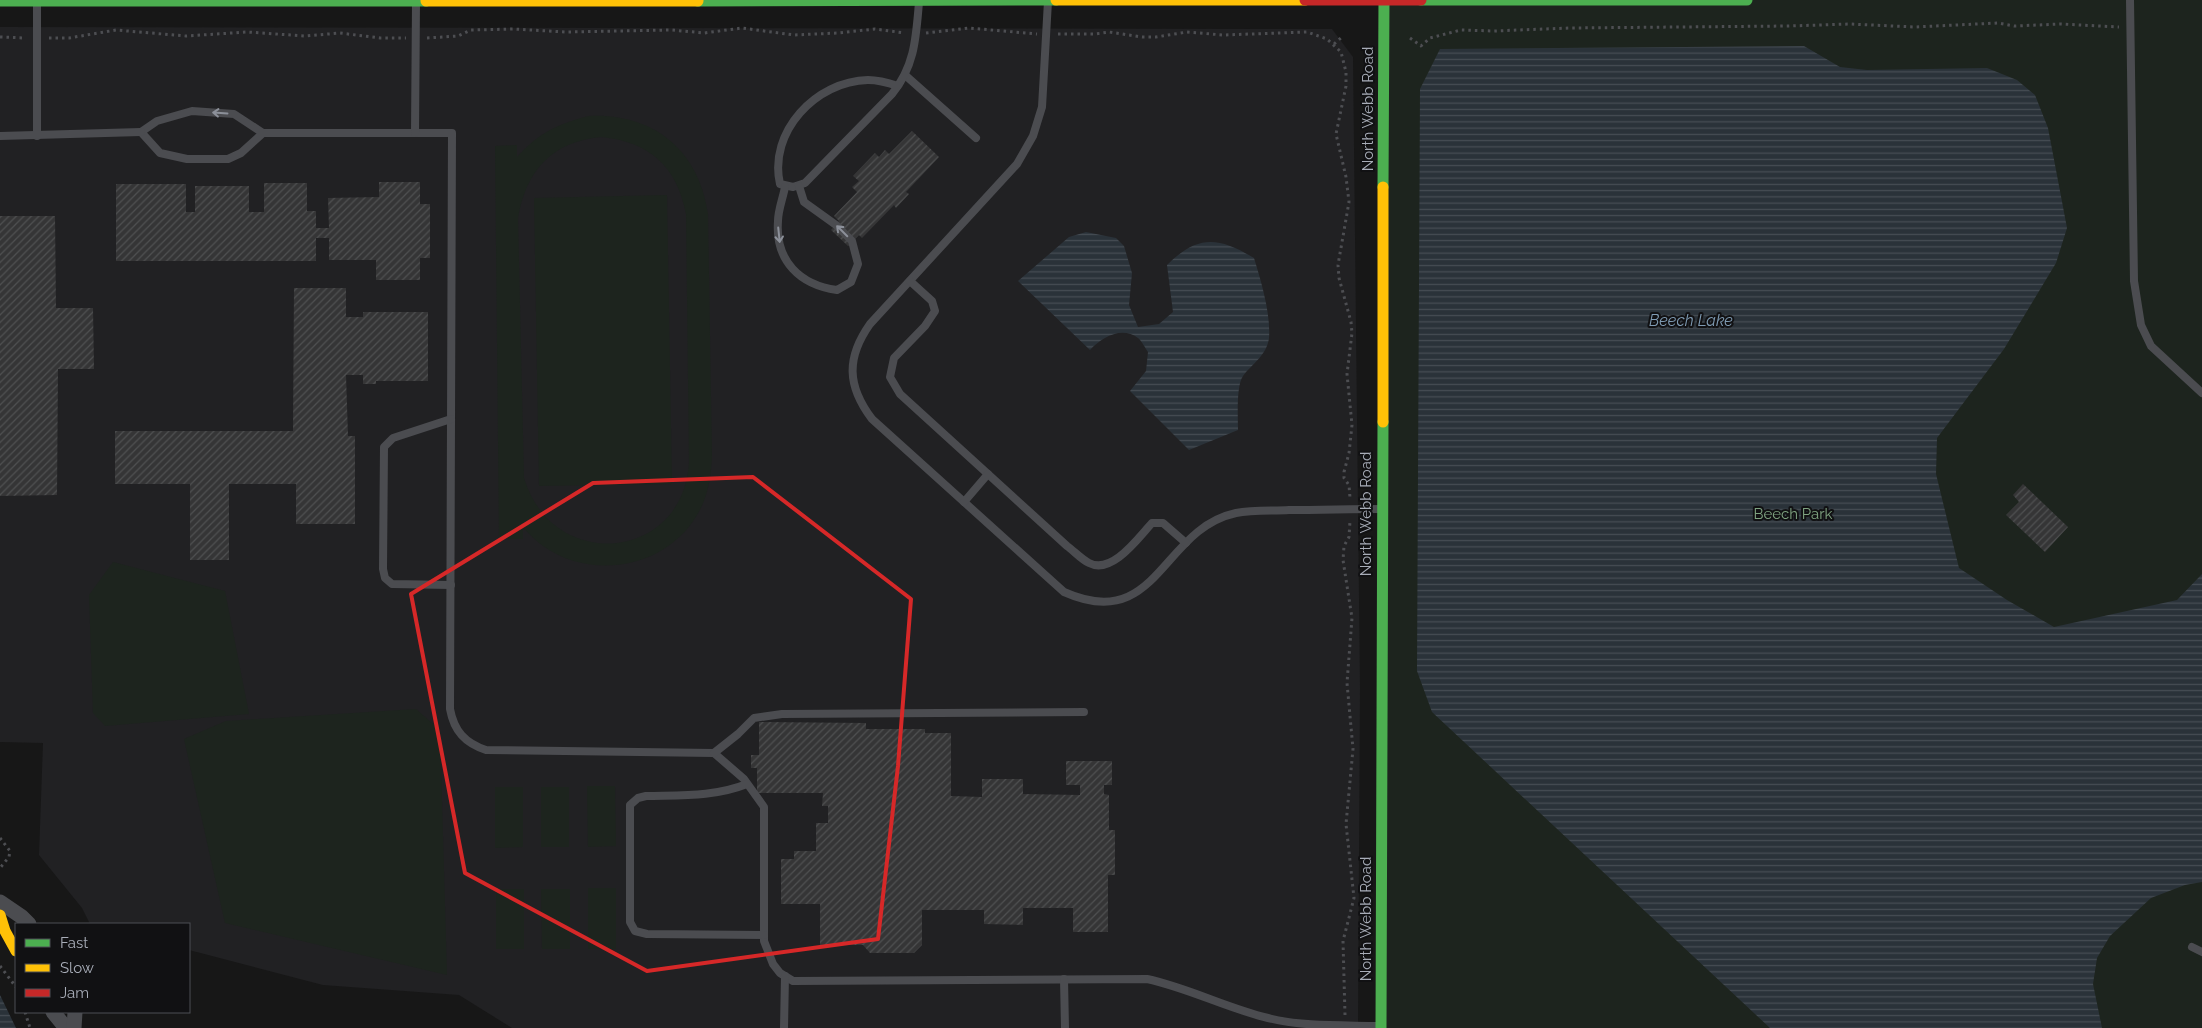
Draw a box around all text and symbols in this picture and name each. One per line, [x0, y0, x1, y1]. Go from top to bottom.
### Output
street label: North Webb Road [1359, 47, 1377, 171]
one-way arrow [212, 108, 228, 117]
one-way arrow [836, 225, 848, 237]
one-way arrow [774, 226, 784, 242]
water label: Beech Lake [1649, 311, 1733, 330]
street label: North Webb Road [1357, 452, 1375, 576]
park label: Beech Park [1753, 505, 1833, 523]
street label: North Webb Road [1357, 857, 1375, 981]
legend [15, 923, 190, 1013]
text: Fast [60, 934, 88, 952]
text: Slow [60, 959, 94, 977]
text: Jam [60, 984, 89, 1002]

